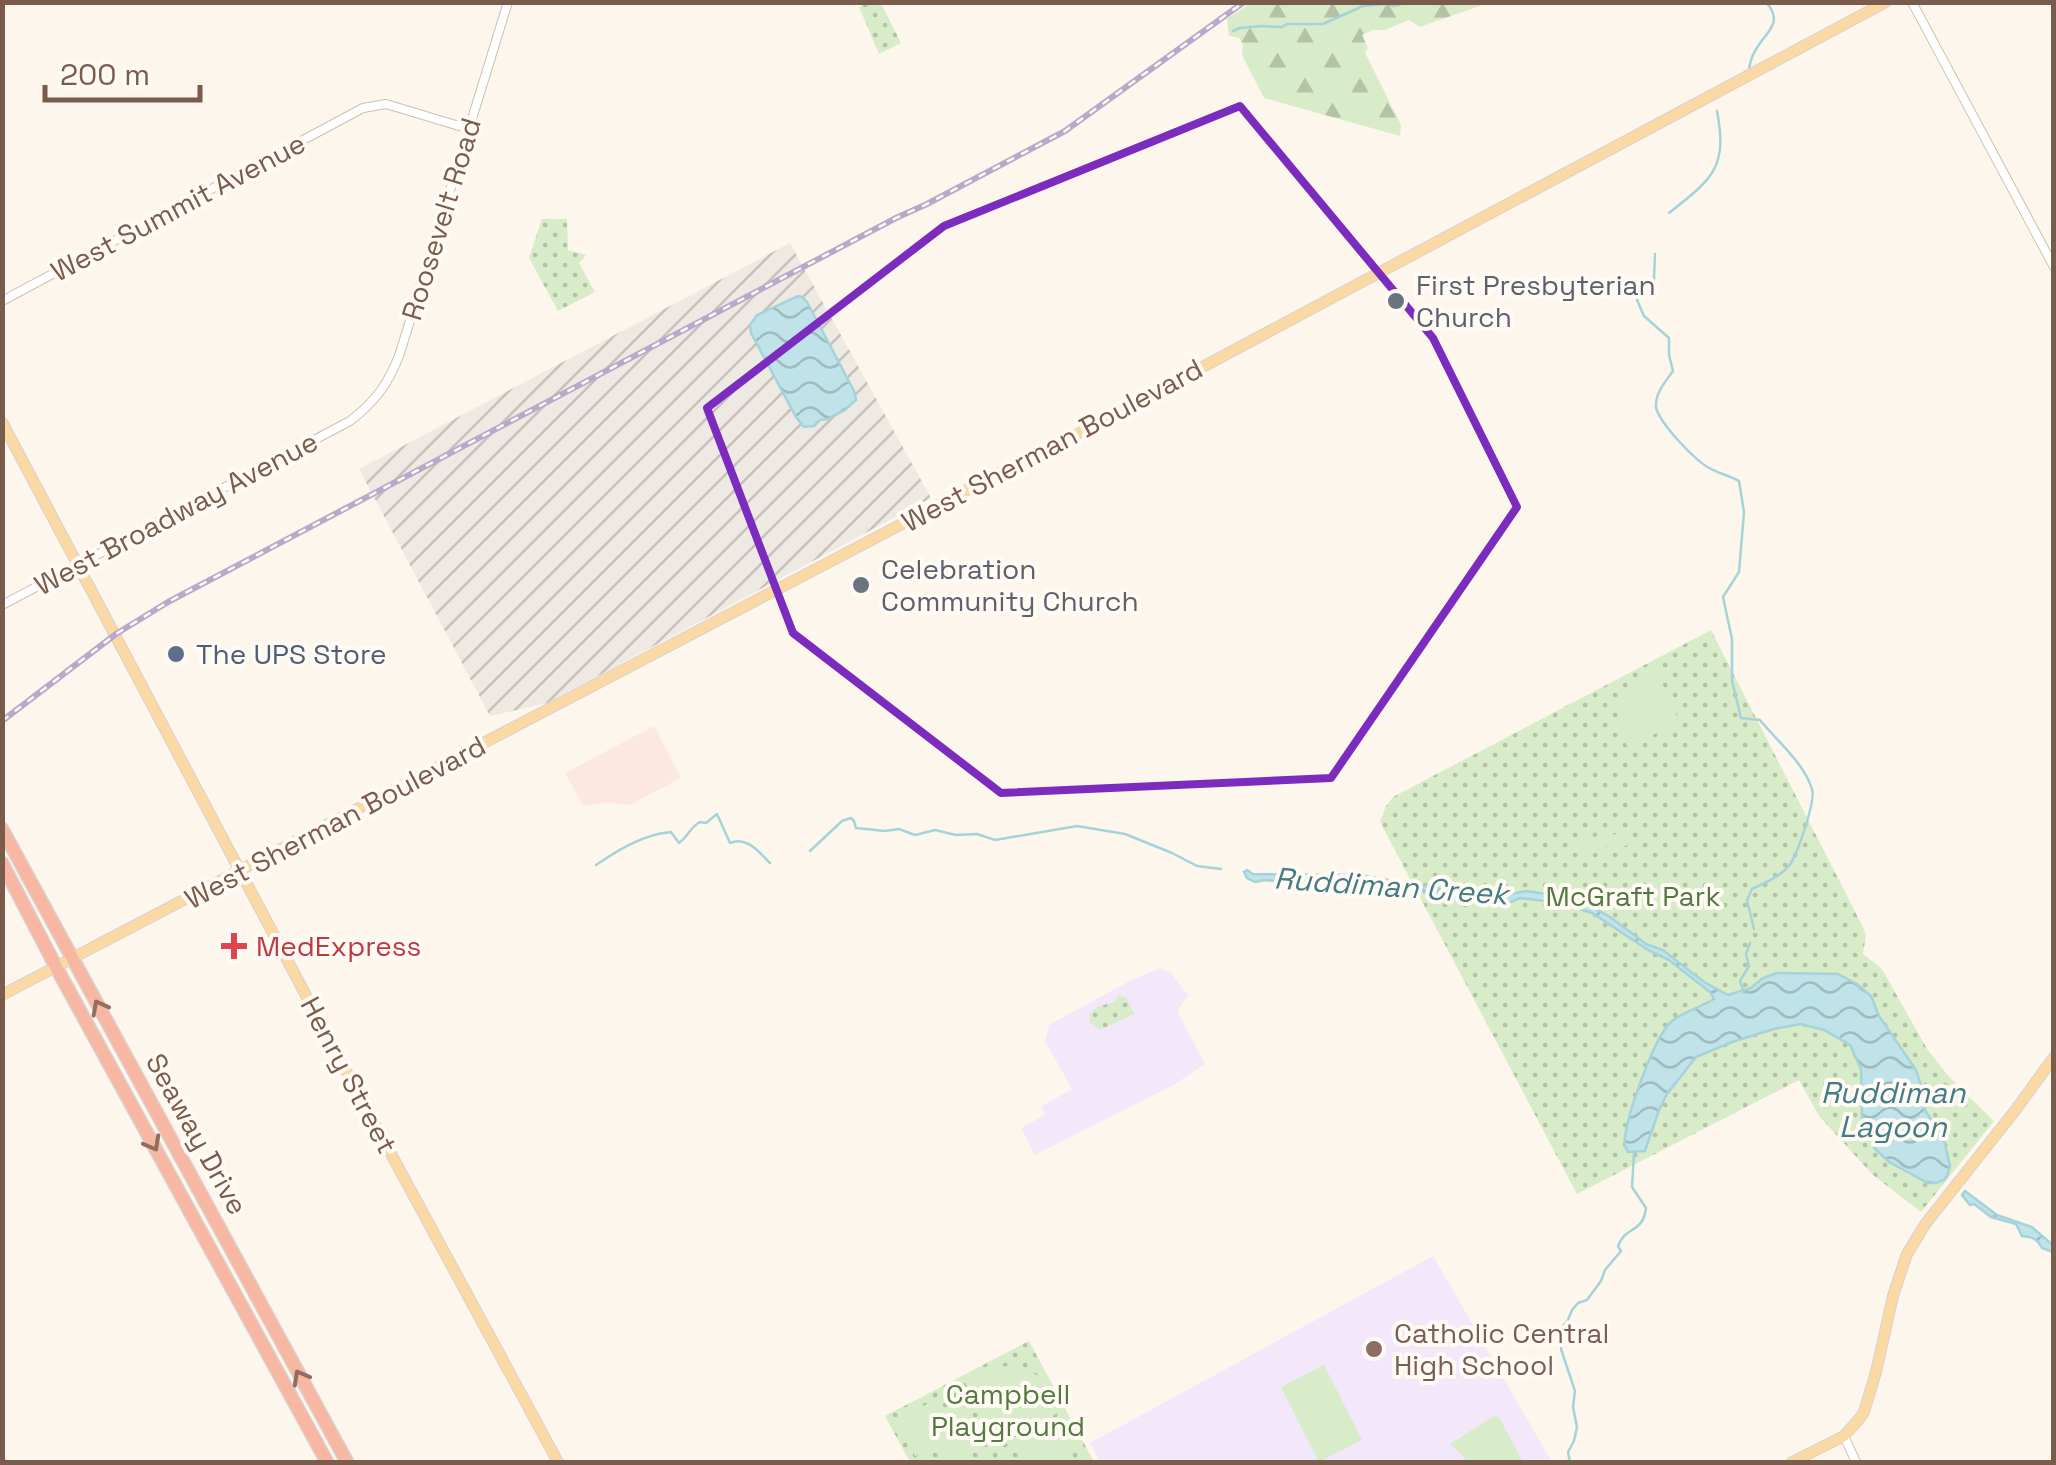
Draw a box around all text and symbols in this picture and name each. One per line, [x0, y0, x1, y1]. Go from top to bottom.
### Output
scale bar [45, 40, 200, 102]
text: 200 m [60, 55, 150, 94]
street label: Roosevelt Road [393, 113, 489, 325]
street label: West Summit Avenue [45, 125, 311, 289]
place label: First Presbyterian Church [1416, 267, 1656, 335]
marker: First Presbyterian Church [1385, 290, 1407, 312]
street label: West Sherman Boulevard [895, 350, 1209, 540]
street label: West Broadway Avenue [28, 423, 324, 603]
place label: Celebration Community Church [881, 551, 1139, 619]
marker: Celebration Community Church [850, 574, 872, 596]
place label: The UPS Store [196, 636, 387, 672]
marker: The UPS Store [165, 643, 187, 665]
street label: West Sherman Boulevard [178, 727, 492, 917]
water label: Ruddiman Creek [1273, 858, 1512, 914]
park label: McGraft Park [1546, 878, 1720, 914]
place label: MedExpress [256, 928, 421, 964]
marker: MedExpress [221, 933, 247, 959]
street label: Henry Street [293, 990, 405, 1160]
one-way arrow [92, 999, 112, 1017]
street label: Seaway Drive [138, 1047, 256, 1221]
water label: Ruddiman Lagoon [1821, 1073, 1966, 1146]
one-way arrow [140, 1133, 160, 1151]
place label: Catholic Central High School [1394, 1315, 1609, 1383]
marker: Catholic Central High School [1363, 1338, 1385, 1360]
one-way arrow [293, 1369, 313, 1387]
park label: Campbell Playground [931, 1376, 1085, 1444]

